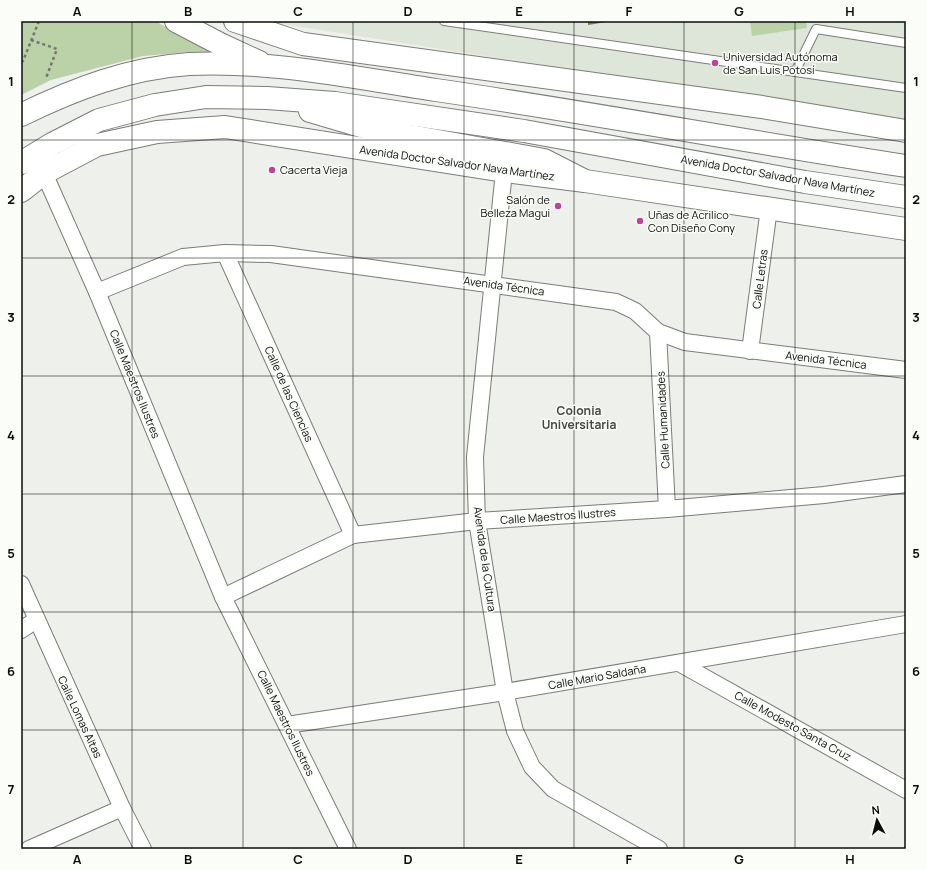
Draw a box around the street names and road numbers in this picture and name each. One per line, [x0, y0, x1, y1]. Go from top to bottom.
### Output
street label: Avenida Doctor Salvador Nava Martínez [358, 141, 556, 184]
street label: Avenida Doctor Salvador Nava Martínez [680, 151, 877, 200]
street label: Calle Letras [748, 248, 771, 310]
street label: Avenida Técnica [463, 272, 546, 299]
street label: Calle Maestros Ilustres [107, 327, 164, 441]
street label: Calle de las Ciencias [262, 344, 317, 444]
street label: Avenida Técnica [785, 347, 868, 372]
street label: Calle Humanidades [652, 371, 673, 469]
street label: Calle Maestros Ilustres [500, 504, 617, 527]
street label: Avenida de la Cultura [471, 505, 500, 612]
street label: Calle Mario Saldaña [547, 661, 647, 692]
street label: Calle Maestros Ilustres [254, 667, 319, 778]
street label: Calle Lomas Altas [55, 673, 106, 761]
street label: Calle Modesto Santa Cruz [732, 687, 855, 764]

